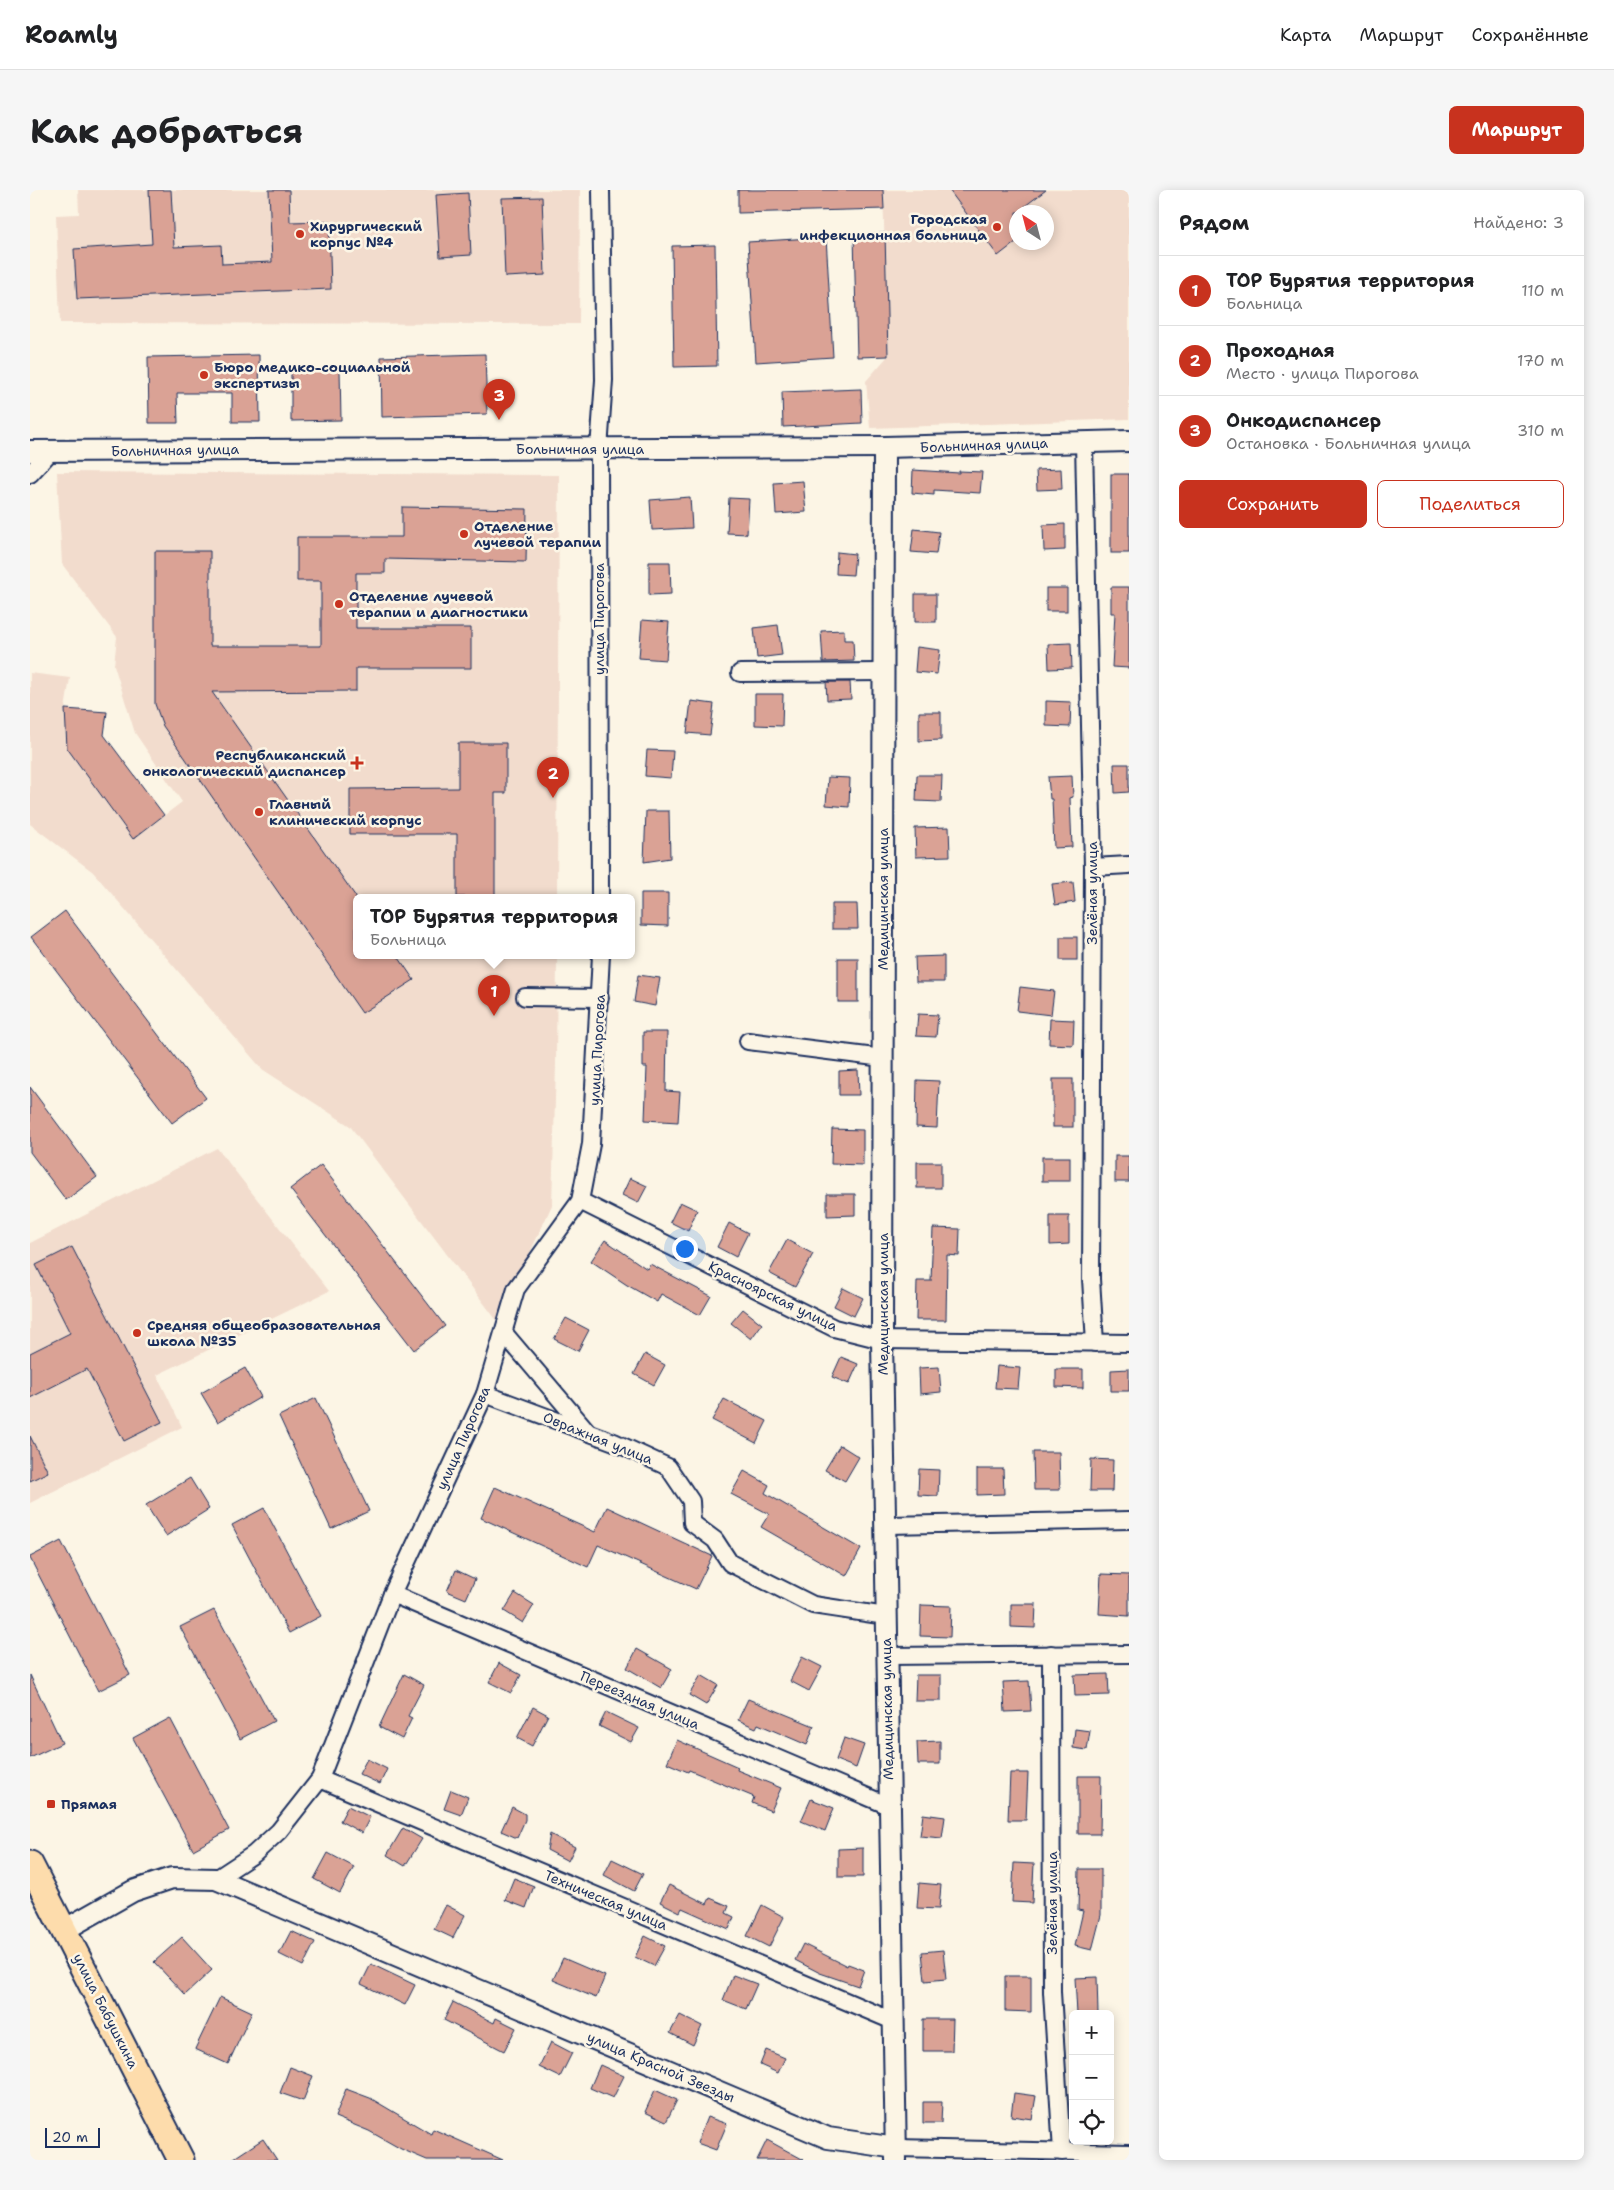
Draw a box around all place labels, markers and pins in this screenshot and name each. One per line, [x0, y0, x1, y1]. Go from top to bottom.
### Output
place label: Городская инфекционная больница [799, 210, 987, 244]
place label: Хирургический корпус №4 [310, 217, 422, 251]
marker: Городская инфекционная больница [991, 221, 1003, 233]
marker: Хирургический корпус №4 [294, 228, 306, 240]
place label: Бюро медико-социальной экспертизы [214, 358, 411, 392]
marker: Бюро медико-социальной экспертизы [198, 369, 210, 381]
pin: 3 [483, 379, 515, 420]
place label: Отделение лучевой терапии [474, 517, 601, 551]
marker: Отделение лучевой терапии [458, 528, 470, 540]
place label: Отделение лучевой терапии и диагностики [349, 587, 528, 621]
marker: Отделение лучевой терапии и диагностики [333, 598, 345, 610]
place label: Республиканский онкологический диспансер [142, 746, 346, 780]
marker: Республиканский онкологический диспансер [350, 756, 364, 770]
pin: 2 [537, 757, 569, 798]
place label: Главный клинический корпус [269, 795, 422, 829]
marker: Главный клинический корпус [253, 806, 265, 818]
pin: 1 [478, 975, 510, 1016]
place label: Средняя общеобразовательная школа №35 [147, 1316, 381, 1350]
marker: Средняя общеобразовательная школа №35 [131, 1327, 143, 1339]
place label: Прямая [61, 1795, 117, 1813]
marker: Прямая [45, 1798, 57, 1810]

